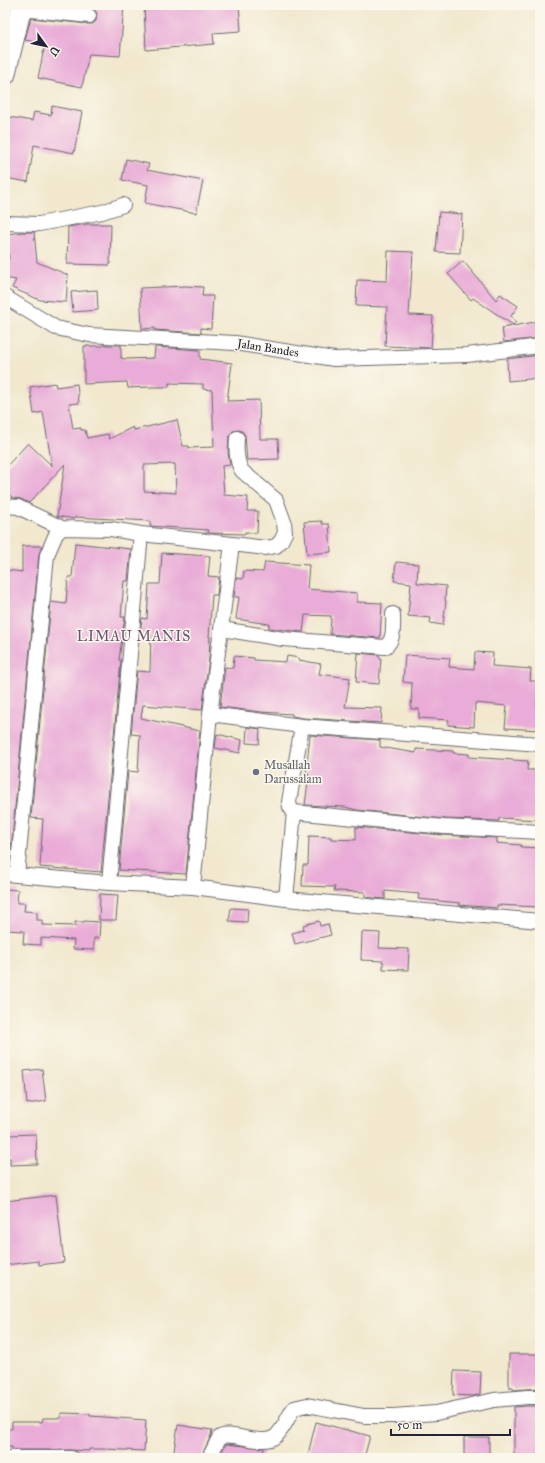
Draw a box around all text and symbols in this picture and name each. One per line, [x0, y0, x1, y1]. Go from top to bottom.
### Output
north arrow [26, 26, 66, 66]
text: U [46, 44, 62, 59]
street label: Jalan Bandes [234, 336, 300, 361]
district label: LIMAU MANIS [77, 628, 191, 645]
place label: Musallah Darussalam [264, 758, 322, 786]
marker: Musallah Darussalam [251, 767, 261, 777]
scale bar [391, 1411, 510, 1437]
text: 50 m [397, 1418, 422, 1432]

